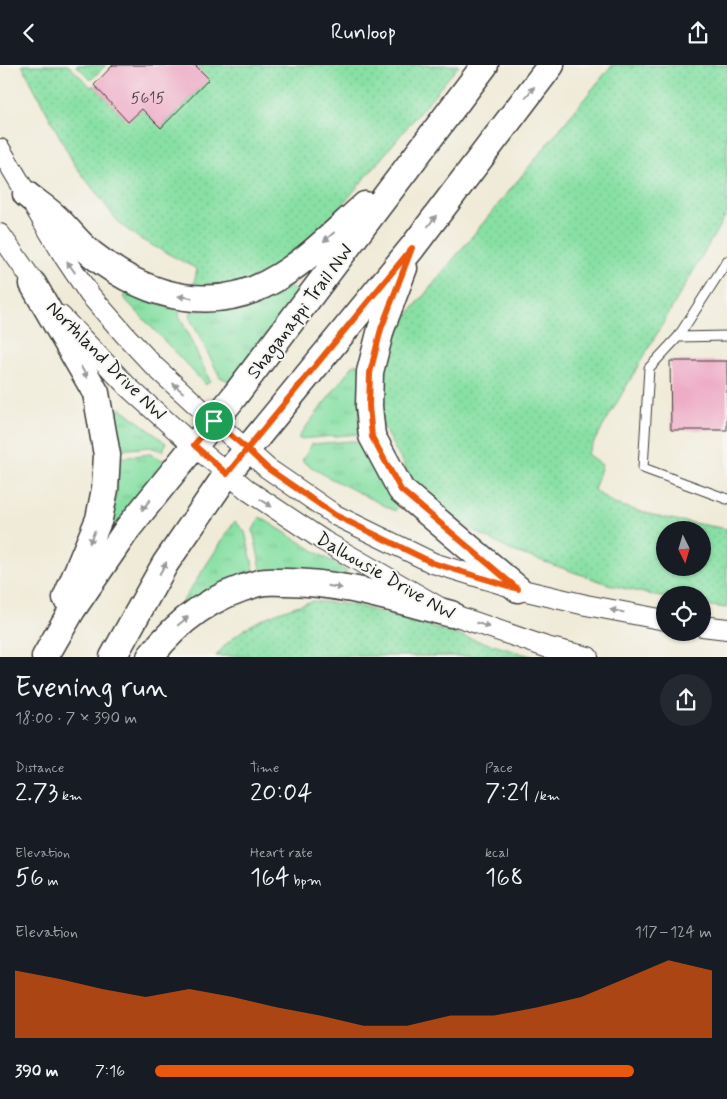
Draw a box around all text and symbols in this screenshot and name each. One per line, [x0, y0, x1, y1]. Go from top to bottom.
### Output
icon: back [15, 19, 43, 47]
text: Runloop [331, 19, 396, 47]
icon: share [684, 19, 712, 47]
one-way arrow [524, 85, 535, 98]
house number: 5615 [131, 88, 165, 109]
one-way arrow [426, 215, 437, 228]
one-way arrow [322, 231, 335, 242]
street label: Shaganappi Trail NW [241, 239, 361, 385]
one-way arrow [66, 260, 76, 274]
one-way arrow [176, 293, 192, 301]
street label: Northland Drive NW [41, 296, 171, 426]
one-way arrow [79, 366, 88, 379]
one-way arrow [172, 383, 185, 394]
pin [193, 400, 235, 442]
icon: arrive [200, 407, 228, 435]
one-way arrow [141, 498, 152, 511]
one-way arrow [260, 498, 273, 507]
north arrow [656, 521, 711, 576]
map controls [656, 521, 711, 641]
street label: Dalhousie Drive NW [312, 527, 459, 626]
one-way arrow [88, 530, 96, 545]
one-way arrow [158, 562, 167, 575]
one-way arrow [328, 584, 344, 592]
button: locate [656, 586, 711, 641]
one-way arrow [609, 607, 625, 615]
one-way arrow [177, 615, 189, 627]
one-way arrow [476, 622, 491, 629]
text: Evening run [15, 670, 168, 707]
button: share [660, 674, 712, 726]
text: 18:00 · 7 × 390 m [15, 708, 137, 729]
text: Distance [15, 759, 64, 777]
text: Time [250, 759, 279, 777]
text: Pace [485, 759, 513, 777]
text: 2.73 [15, 777, 58, 810]
text: 20:04 [250, 777, 312, 810]
text: 7:21 [485, 777, 530, 810]
text: km [58, 787, 82, 805]
text: /km [530, 787, 560, 805]
text: Elevation [15, 844, 70, 862]
text: Heart rate [250, 844, 313, 862]
text: kcal [485, 844, 509, 862]
text: 56 [15, 862, 44, 895]
text: 164 [250, 862, 290, 895]
text: 168 [485, 862, 524, 895]
text: m [44, 872, 59, 890]
text: bpm [290, 872, 322, 890]
text: Elevation [15, 922, 78, 943]
text: 117–124 m [635, 922, 712, 943]
text: 390 m [15, 1061, 58, 1082]
text: 7:16 [95, 1061, 125, 1082]

